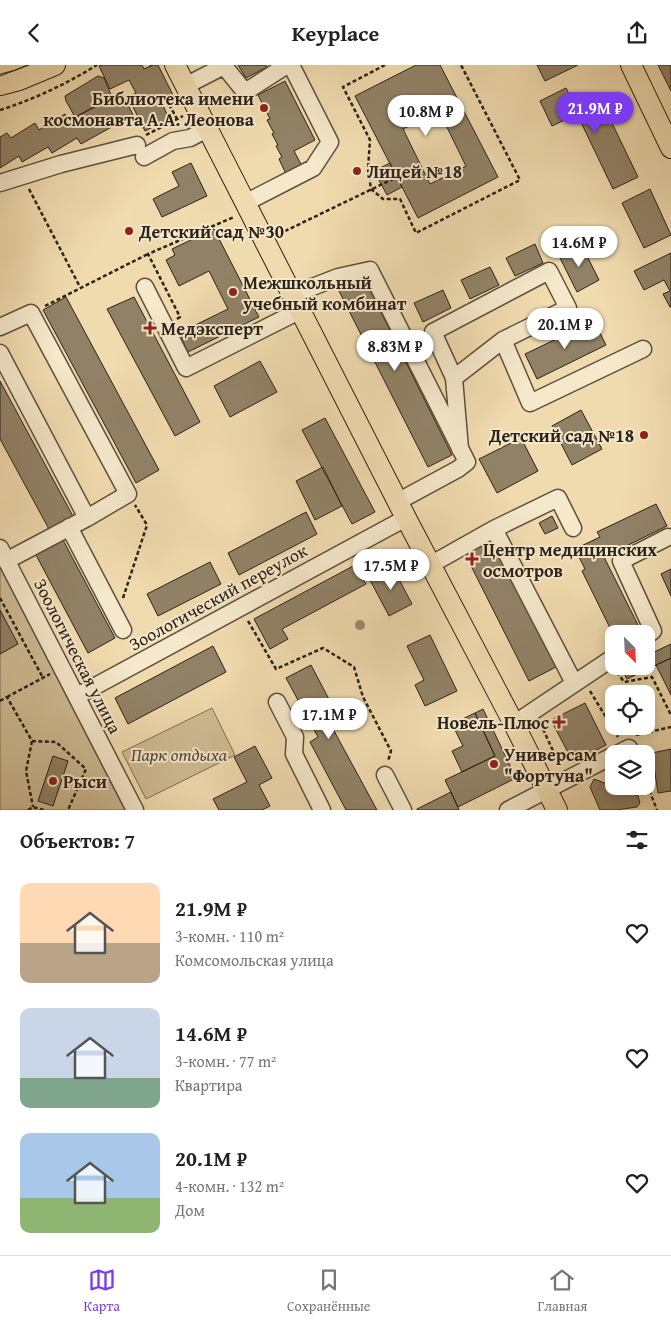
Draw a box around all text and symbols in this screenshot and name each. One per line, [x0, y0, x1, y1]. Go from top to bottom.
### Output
text: Keyplace [292, 17, 379, 49]
icon: back [20, 19, 48, 47]
icon: share [623, 19, 651, 47]
place label: Библиотека имени космонавта А.А. Леонова [43, 85, 255, 133]
pin: 21.9M ₽ [549, 92, 641, 134]
pin: 10.8M ₽ [380, 95, 472, 137]
text: 21.9M ₽ [568, 96, 622, 120]
text: 10.8M ₽ [399, 99, 453, 123]
marker: Библиотека имени космонавта А.А. Леонова [258, 102, 270, 114]
place label: Лицей №18 [367, 158, 462, 185]
marker: Лицей №18 [351, 165, 363, 177]
place label: Детский сад №30 [138, 218, 284, 245]
marker: Детский сад №30 [123, 225, 135, 237]
pin: 14.6M ₽ [533, 225, 625, 268]
text: 14.6M ₽ [552, 230, 606, 254]
place label: Межшкольный учебный комбинат [242, 269, 407, 317]
marker: Межшкольный учебный комбинат [227, 286, 239, 298]
pin: 20.1M ₽ [519, 307, 611, 350]
text: 20.1M ₽ [538, 312, 592, 336]
place label: Медэксперт [161, 315, 263, 342]
marker: Медэксперт [143, 321, 157, 335]
pin: 8.83M ₽ [349, 329, 441, 372]
text: 8.83M ₽ [368, 334, 422, 358]
place label: Детский сад №18 [488, 422, 634, 449]
marker: Детский сад №18 [638, 429, 650, 441]
street label: Зоологический переулок [124, 536, 313, 657]
place label: Центр медицинских осмотров [483, 536, 658, 584]
pin: 17.5M ₽ [345, 549, 437, 591]
marker: Центр медицинских осмотров [465, 552, 479, 566]
text: 17.5M ₽ [364, 553, 418, 577]
street label: Зоологическая улица [27, 574, 129, 739]
north arrow [605, 625, 655, 675]
map controls [605, 625, 655, 795]
button: locate [605, 685, 655, 735]
pin: 17.1M ₽ [283, 697, 375, 740]
text: 17.1M ₽ [302, 702, 356, 726]
place label: Новель-Плюс [437, 709, 549, 736]
marker: Новель-Плюс [553, 716, 565, 728]
park label: Парк отдыха [131, 741, 228, 768]
place label: Универсам "Фортуна" [504, 741, 598, 789]
button: layers [605, 745, 655, 795]
marker: Универсам "Фортуна" [488, 758, 500, 770]
place label: Рыси [63, 768, 107, 795]
marker: Рыси [47, 775, 59, 787]
text: Объектов: 7 [20, 825, 135, 856]
icon: filters [623, 826, 651, 854]
text: 21.9M ₽ [175, 893, 247, 924]
icon: home [60, 903, 120, 963]
icon: heart [623, 919, 651, 947]
text: 3-комн. · 110 m² [175, 924, 284, 948]
text: Комсомольская улица [175, 948, 334, 972]
text: 14.6M ₽ [175, 1018, 247, 1049]
icon: home [60, 1028, 120, 1088]
icon: heart [623, 1044, 651, 1072]
text: 3-комн. · 77 m² [175, 1049, 276, 1073]
text: Квартира [175, 1073, 242, 1097]
text: 20.1M ₽ [175, 1143, 247, 1174]
icon: home [60, 1153, 120, 1213]
icon: heart [623, 1169, 651, 1197]
text: 4-комн. · 132 m² [175, 1174, 284, 1198]
text: Дом [175, 1198, 205, 1222]
tab: Карта [84, 1266, 120, 1316]
tab: Сохранённые [287, 1266, 370, 1316]
tab: Главная [538, 1266, 587, 1316]

